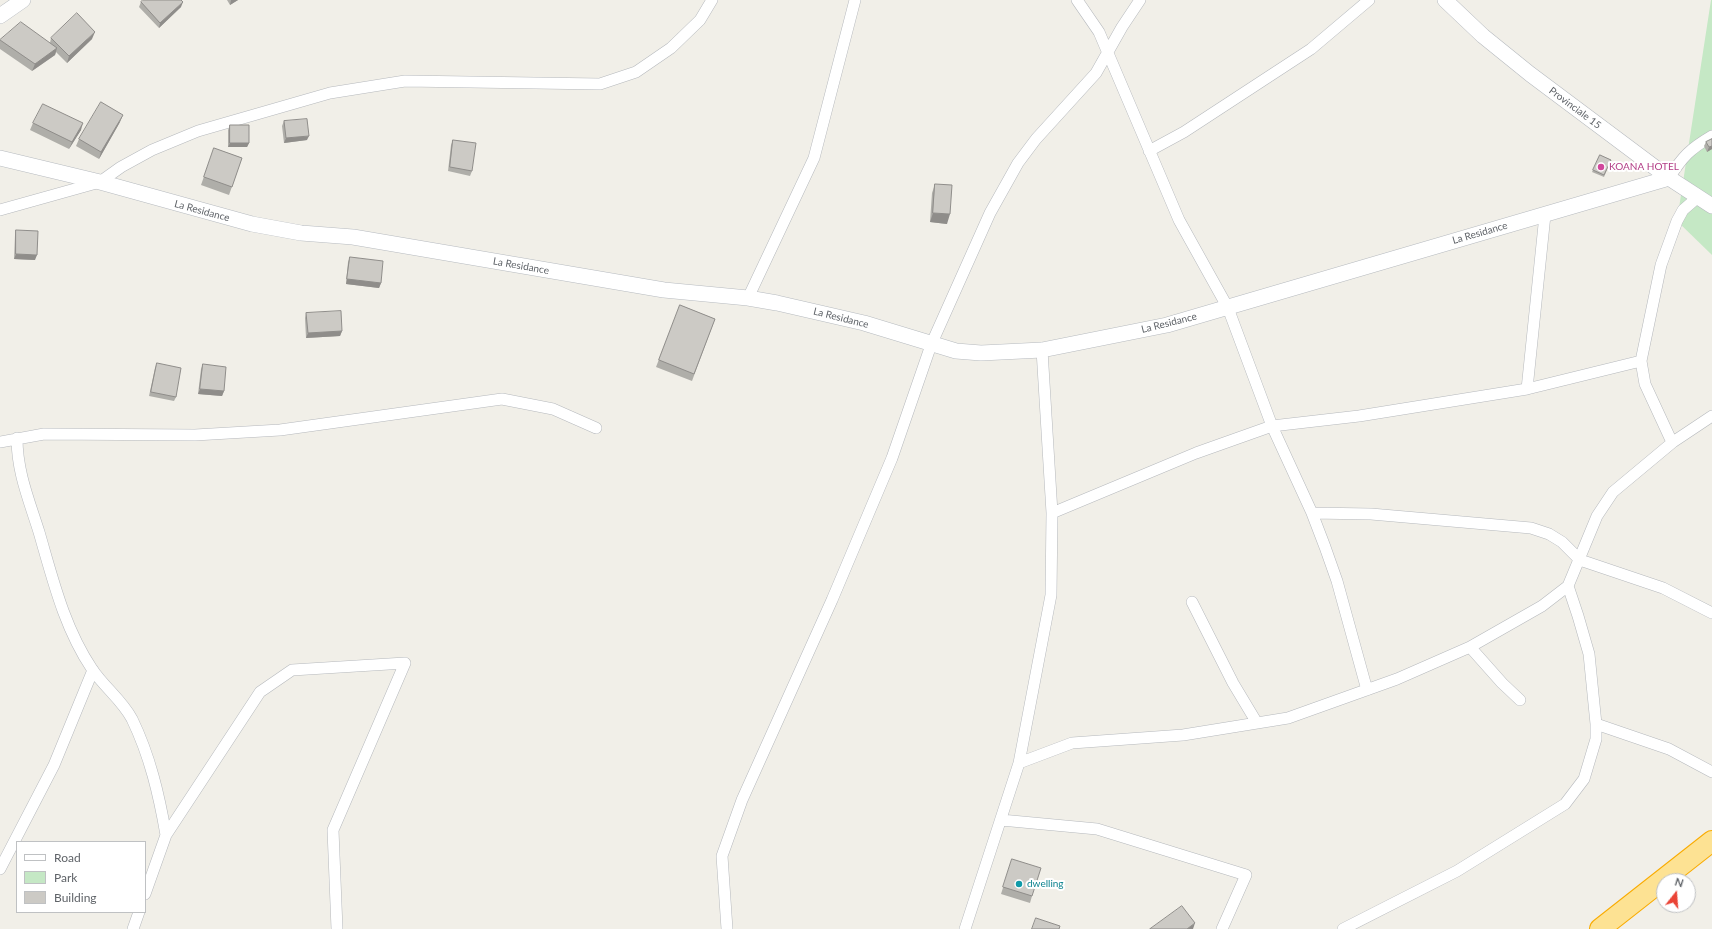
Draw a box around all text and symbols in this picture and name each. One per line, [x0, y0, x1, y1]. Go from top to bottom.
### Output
street label: Provinciale 15 [1547, 85, 1603, 131]
place label: KOANA HOTEL [1609, 161, 1679, 173]
marker: KOANA HOTEL [1596, 162, 1606, 172]
street label: La Residance [173, 198, 231, 224]
street label: La Residance [1451, 219, 1509, 247]
street label: La Residance [492, 255, 550, 277]
street label: La Residance [812, 305, 870, 331]
street label: La Residance [1140, 310, 1198, 336]
legend [16, 841, 146, 913]
text: Road [54, 850, 81, 865]
text: Park [54, 870, 77, 885]
north arrow [1656, 873, 1696, 913]
text: N [1673, 875, 1685, 889]
place label: dwelling [1027, 878, 1064, 890]
marker: dwelling [1014, 879, 1024, 889]
text: Building [54, 890, 97, 905]

